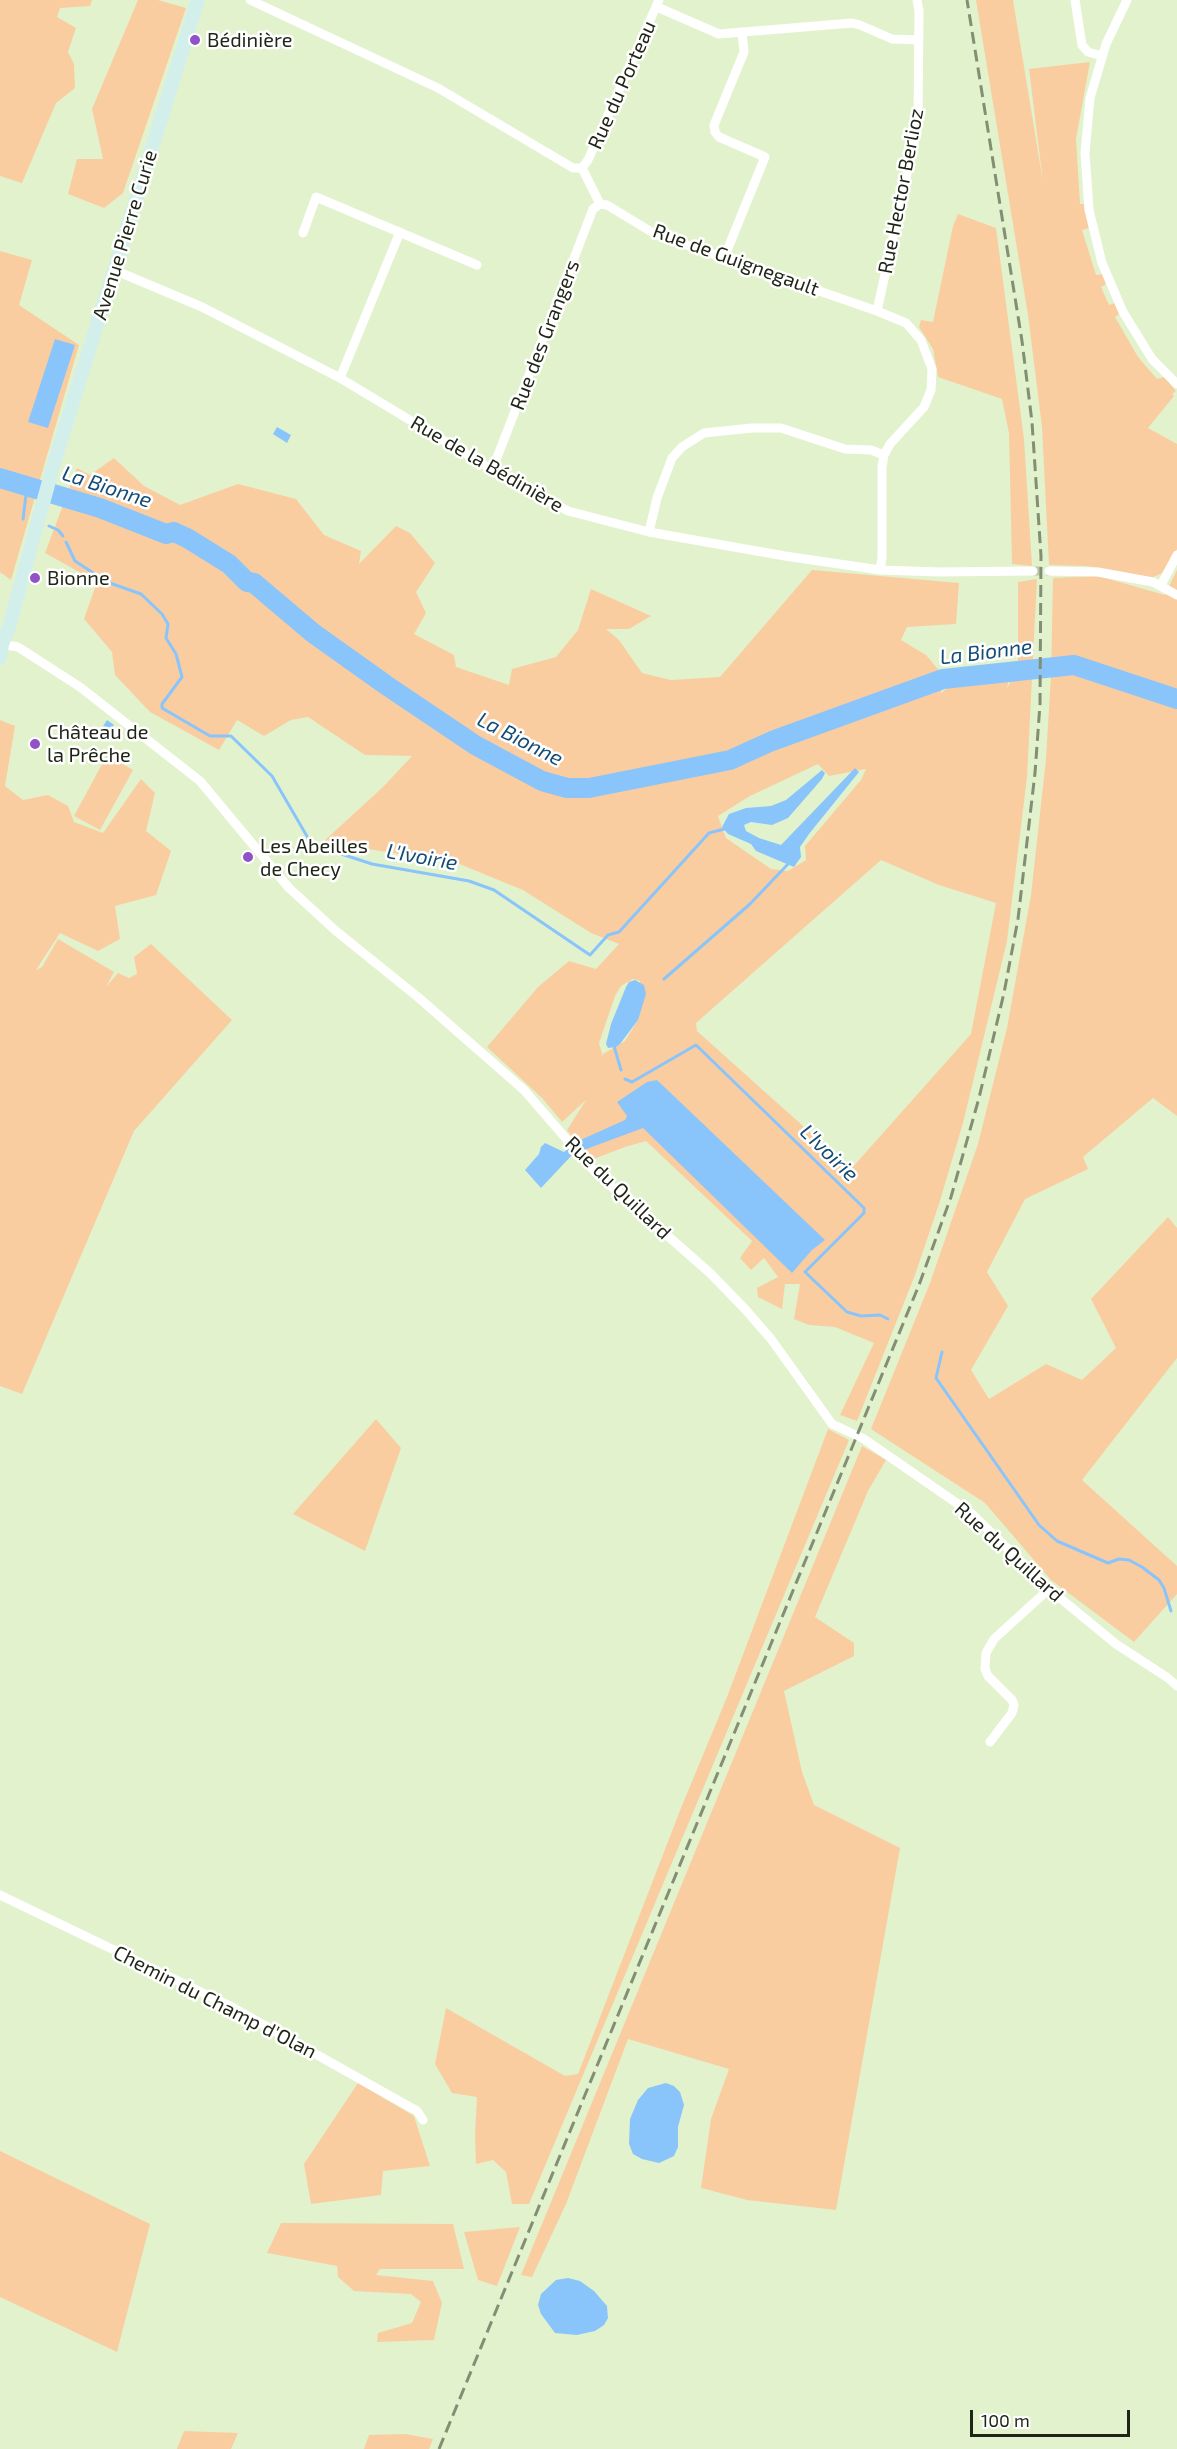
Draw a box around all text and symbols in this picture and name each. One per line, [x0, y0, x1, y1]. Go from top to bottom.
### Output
street label: Rue du Porteau [583, 17, 661, 153]
place label: Bédinière [207, 28, 292, 52]
marker: Bédinière [188, 33, 202, 47]
street label: Rue Hector Berlioz [873, 106, 929, 276]
street label: Avenue Pierre Curie [88, 147, 162, 323]
street label: Rue de Guignegault [650, 219, 822, 301]
street label: Rue des Grangers [505, 256, 585, 414]
street label: Rue de la Bédinière [406, 411, 568, 517]
water label: La Bionne [59, 461, 155, 513]
place label: Bionne [47, 566, 110, 590]
marker: Bionne [28, 571, 42, 585]
water label: La Bionne [938, 634, 1034, 670]
water label: La Bionne [473, 707, 567, 771]
place label: Château de la Prêche [47, 720, 148, 767]
marker: Château de la Prêche [28, 737, 42, 751]
place label: Les Abeilles de Checy [260, 834, 368, 881]
water label: L'Ivoirie [385, 838, 459, 876]
marker: Les Abeilles de Checy [241, 850, 255, 864]
water label: L'Ivoirie [794, 1119, 864, 1187]
street label: Rue du Quillard [560, 1131, 676, 1245]
street label: Rue du Quillard [950, 1497, 1068, 1607]
street label: Chemin du Champ d'Olan [109, 1940, 321, 2064]
scale bar [973, 2398, 1134, 2436]
text: 100 m [981, 2409, 1030, 2431]

